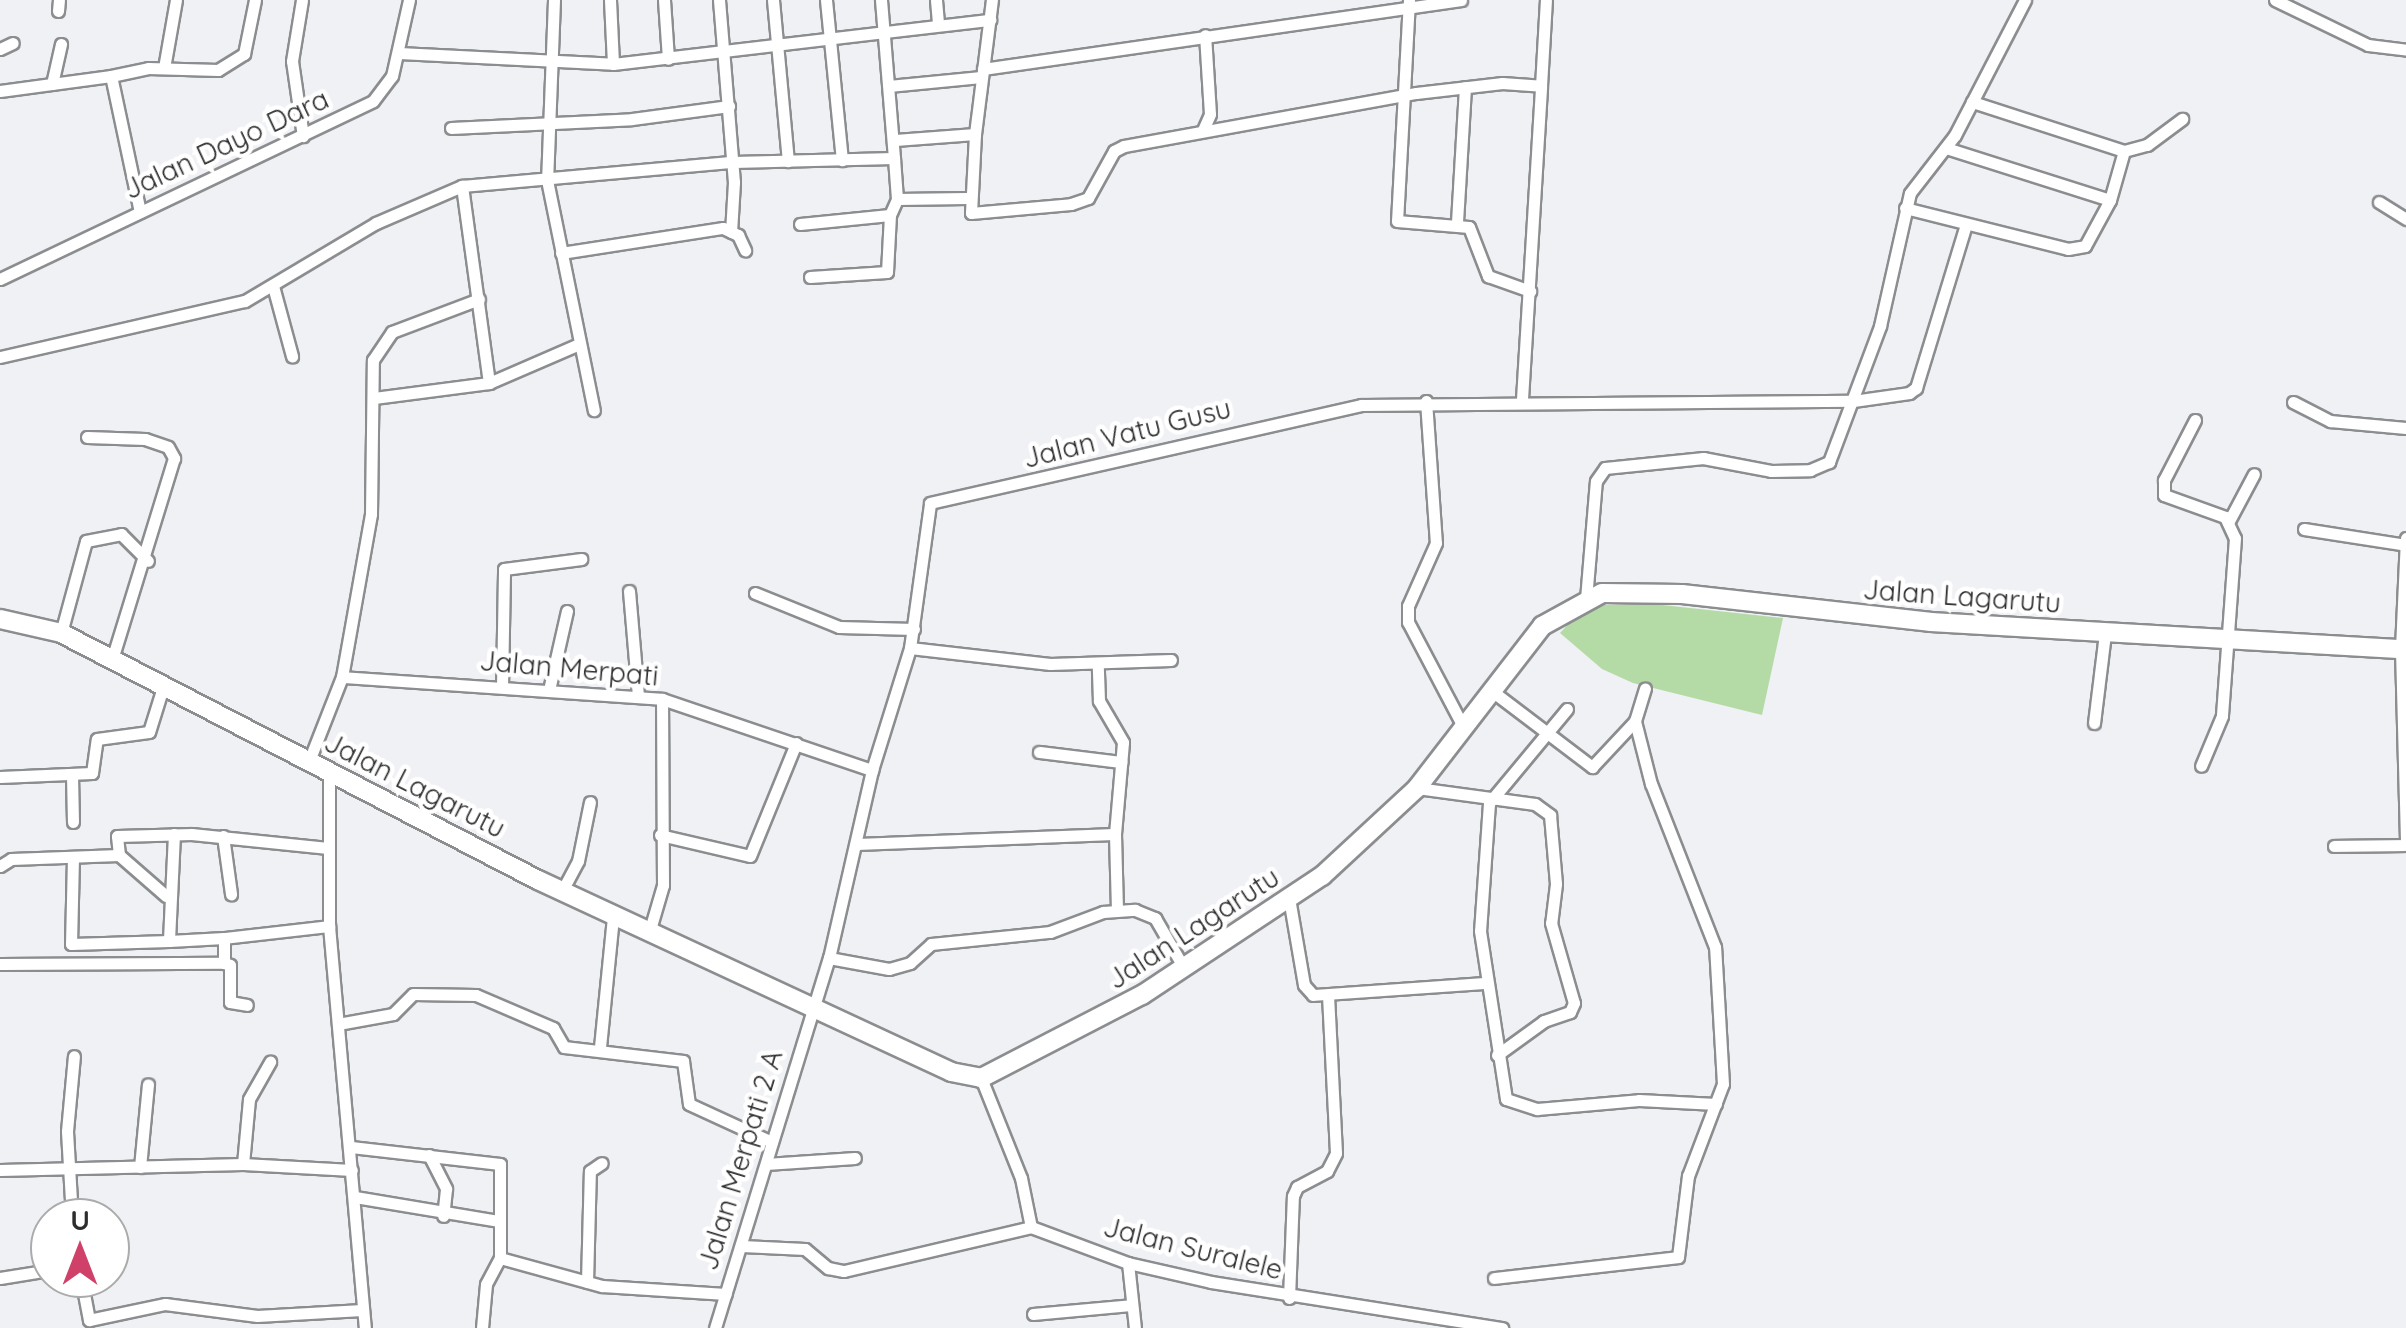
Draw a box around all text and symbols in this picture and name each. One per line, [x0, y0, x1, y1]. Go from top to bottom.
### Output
street label: Jalan Dayo Dara [118, 82, 334, 206]
street label: Jalan Vatu Gusu [1020, 391, 1234, 475]
street label: Jalan Lagarutu [1862, 572, 2062, 620]
street label: Jalan Merpati [478, 643, 660, 693]
street label: Jalan Lagarutu [319, 725, 511, 845]
street label: Jalan Lagarutu [1101, 860, 1285, 996]
street label: Jalan Merpati 2 A [691, 1046, 789, 1274]
north arrow [30, 1198, 130, 1298]
text: U [70, 1202, 90, 1237]
street label: Jalan Suralele [1100, 1210, 1286, 1286]

